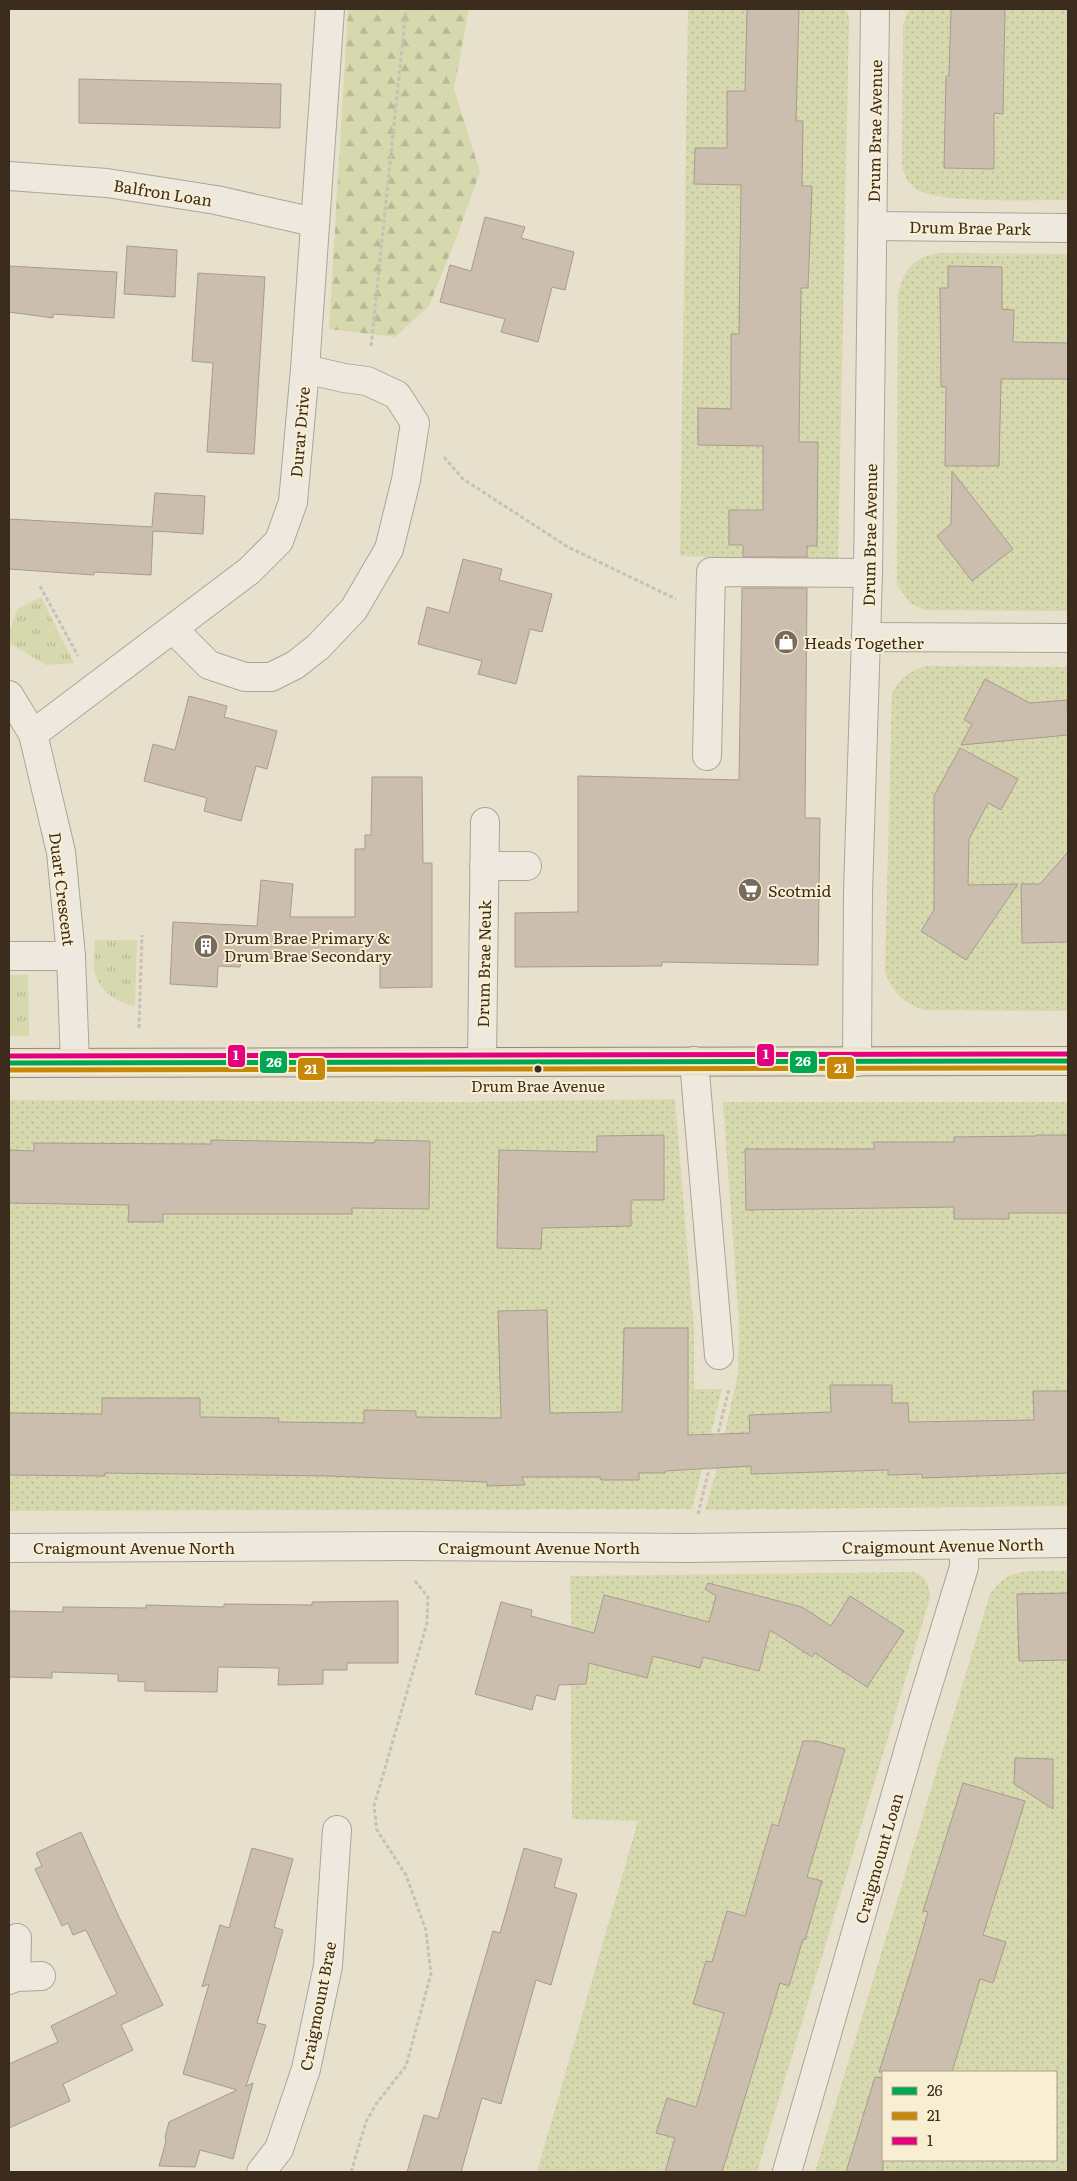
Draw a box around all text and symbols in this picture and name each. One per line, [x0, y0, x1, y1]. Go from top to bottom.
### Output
street label: Drum Brae Avenue [861, 59, 887, 203]
street label: Balfron Loan [112, 172, 215, 212]
street label: Drum Brae Park [909, 214, 1031, 240]
street label: Durar Drive [283, 386, 315, 478]
street label: Drum Brae Avenue [856, 463, 882, 607]
shop icon: Heads Together [773, 629, 799, 655]
place label: Heads Together [804, 630, 924, 654]
street label: Duart Crescent [44, 831, 82, 948]
supermarket icon: Scotmid [737, 877, 763, 903]
place label: Scotmid [768, 878, 832, 902]
street label: Drum Brae Neuk [470, 900, 496, 1028]
place label: Drum Brae Primary & Drum Brae Secondary [224, 925, 392, 967]
building icon: Drum Brae Primary & Drum Brae Secondary [193, 933, 219, 959]
line badge: 1 [756, 1043, 775, 1067]
text: 1 [763, 1043, 769, 1063]
line badge: 1 [227, 1044, 246, 1068]
text: 1 [233, 1044, 239, 1064]
line badge: 26 [259, 1050, 288, 1074]
line badge: 26 [789, 1050, 818, 1074]
text: 26 [795, 1050, 811, 1070]
text: 26 [266, 1051, 282, 1071]
line badge: 21 [826, 1056, 855, 1080]
line badge: 21 [297, 1057, 326, 1081]
text: 21 [834, 1057, 848, 1077]
text: 21 [304, 1058, 318, 1078]
marker: Drum Brae Avenue [533, 1064, 543, 1074]
place label: Drum Brae Avenue [471, 1074, 605, 1097]
street label: Craigmount Avenue North [842, 1531, 1045, 1559]
street label: Craigmount Avenue North [33, 1535, 235, 1559]
street label: Craigmount Avenue North [438, 1535, 640, 1559]
street label: Craigmount Loan [848, 1789, 908, 1926]
street label: Craigmount Brae [293, 1939, 341, 2073]
legend [882, 2071, 1057, 2161]
text: 26 [927, 2078, 943, 2101]
text: 21 [927, 2103, 941, 2126]
text: 1 [927, 2128, 933, 2151]

